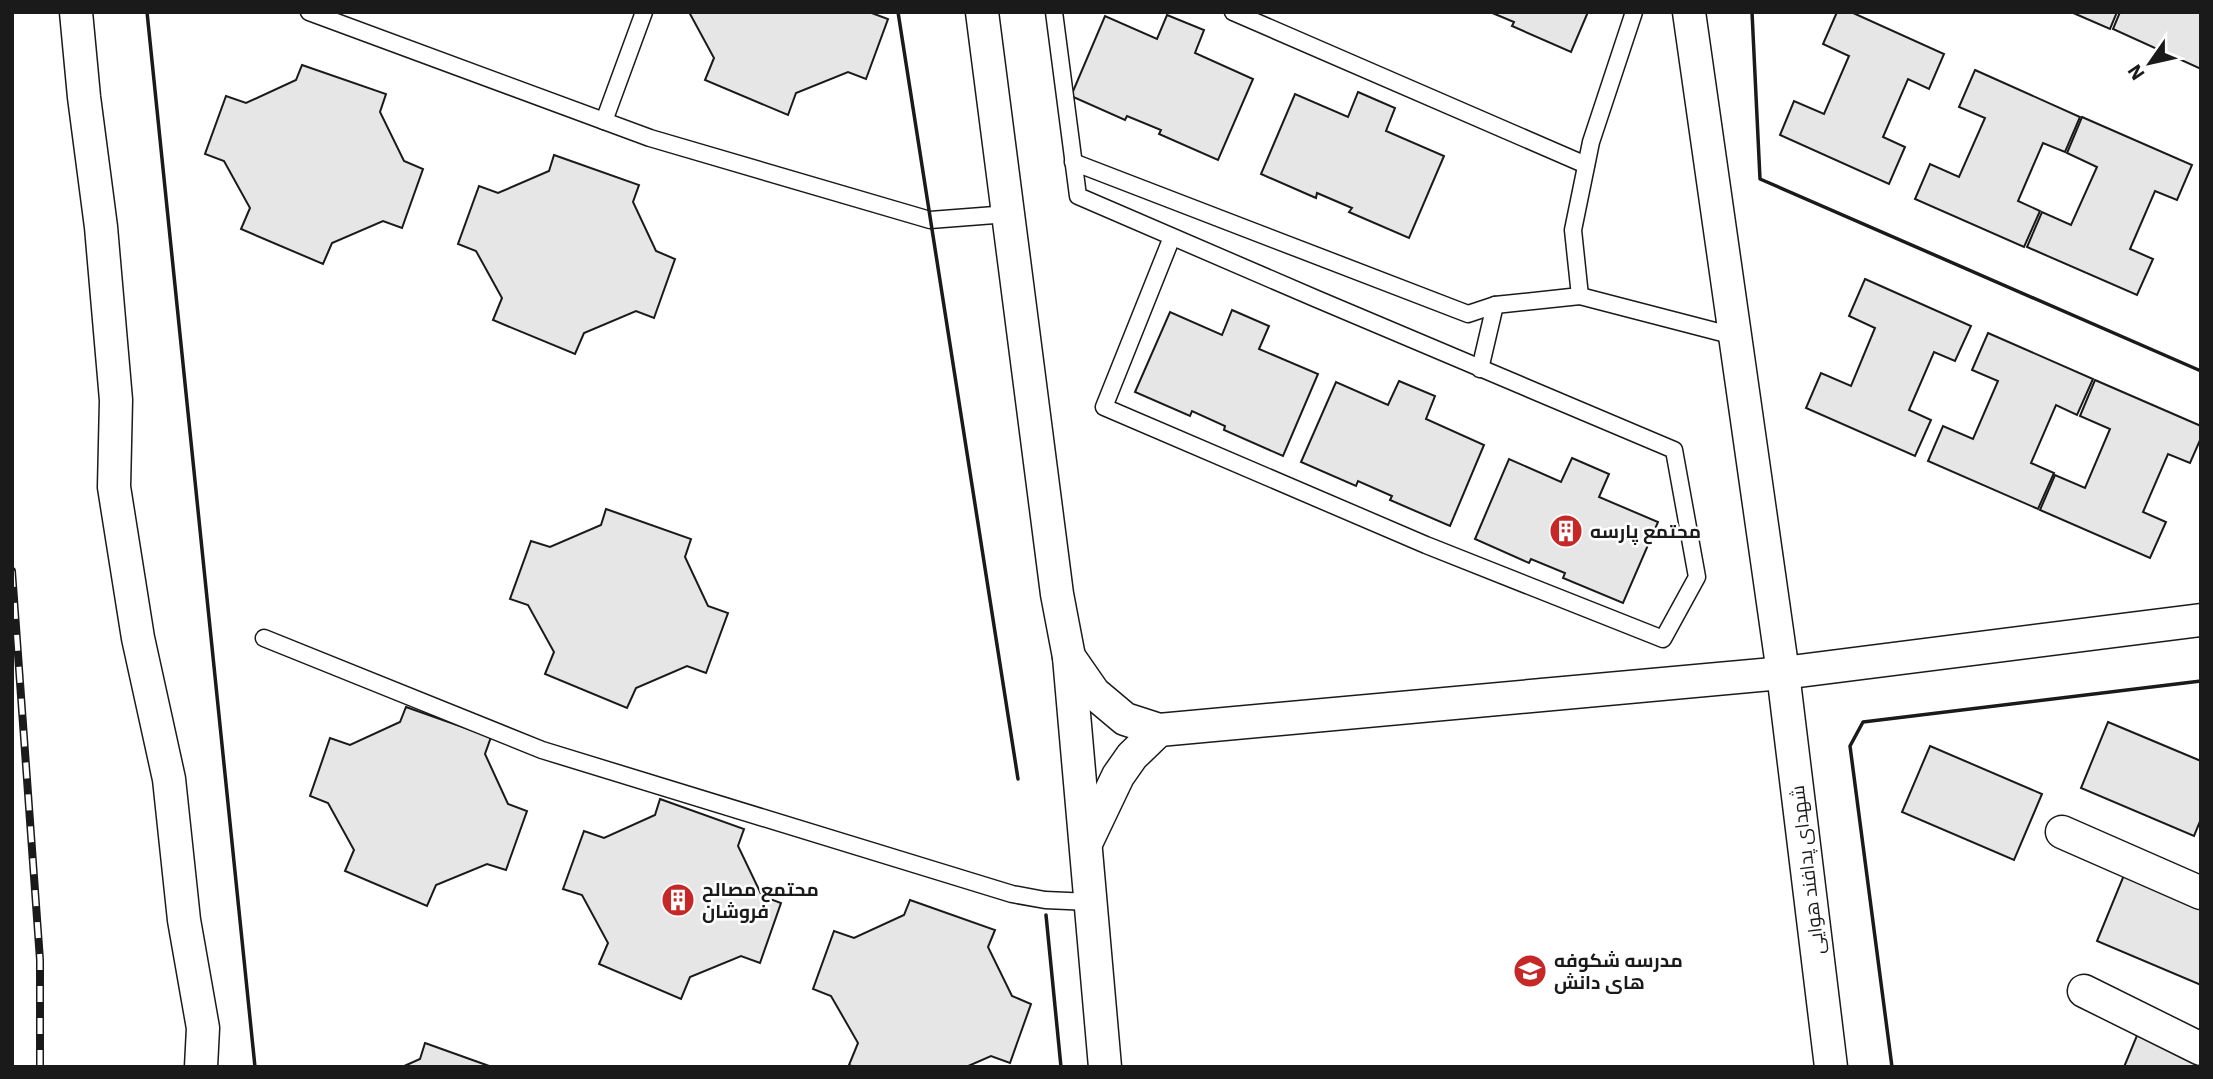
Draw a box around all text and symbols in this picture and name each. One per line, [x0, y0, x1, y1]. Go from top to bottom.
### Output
north arrow [2115, 28, 2185, 98]
text: N [2122, 60, 2150, 85]
building icon: محتمع پارسه [1547, 512, 1585, 550]
place label: محتمع پارسه [1590, 519, 1701, 545]
street label: شهدای پدافند هوایی [1785, 784, 1830, 956]
place label: محتمع مصالح فروشان [702, 877, 819, 923]
building icon: محتمع مصالح فروشان [659, 881, 697, 919]
place label: مدرسه شکوفه های دانش [1554, 948, 1683, 994]
school or university icon: مدرسه شکوفه های دانش [1511, 952, 1549, 990]

